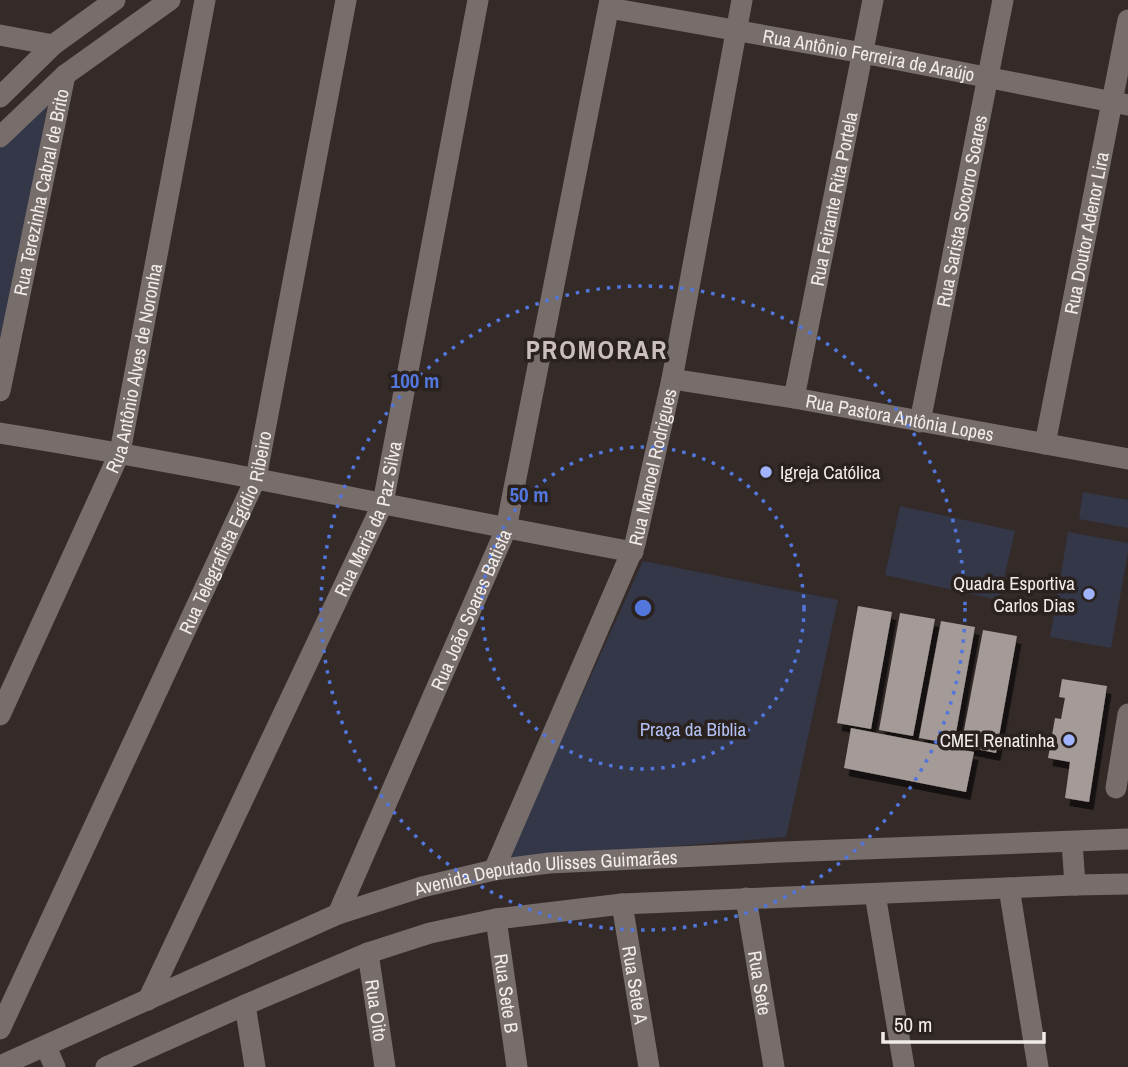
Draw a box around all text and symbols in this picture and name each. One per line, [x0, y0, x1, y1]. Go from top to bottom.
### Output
street label: Rua Antônio Ferreira de Araújo [761, 22, 977, 88]
street label: Rua Terezinha Cabral de Brito [7, 86, 75, 298]
street label: Rua Feirante Rita Portela [804, 109, 864, 288]
street label: Rua Sarista Socorro Soares [930, 113, 993, 309]
street label: Rua Doutor Adenor Lira [1058, 149, 1115, 316]
street label: Rua Antônio Alves de Noronha [99, 261, 168, 477]
district label: PROMORAR [526, 332, 668, 367]
text: 100 m [391, 366, 439, 395]
street label: Rua Manoel Rodrigues [622, 386, 683, 548]
street label: Rua Pastora Antônia Lopes [804, 387, 996, 447]
street label: Rua Telegrafista Egídio Ribeiro [172, 429, 278, 638]
street label: Rua Maria da Paz Silva [328, 439, 407, 601]
place label: Igreja Católica [780, 459, 881, 485]
marker: Igreja Católica [758, 464, 774, 480]
text: 50 m [509, 480, 549, 509]
street label: Rua João Soares Batista [424, 525, 518, 694]
place label: Quadra Esportiva Carlos Dias [953, 570, 1075, 618]
marker: Quadra Esportiva Carlos Dias [1081, 586, 1097, 602]
centre of rings [631, 596, 655, 620]
park label: Praça da Bíblia [640, 716, 747, 742]
place label: CMEI Renatinha [940, 727, 1055, 753]
marker: CMEI Renatinha [1061, 732, 1077, 748]
street label: Avenida Deputado Ulisses Guimarães [410, 844, 678, 902]
street label: Rua Sete A [616, 944, 655, 1027]
street label: Rua Sete [742, 949, 778, 1017]
street label: Rua Sete B [488, 952, 525, 1035]
street label: Rua Oito [359, 978, 394, 1043]
scale bar [883, 1000, 1044, 1044]
text: 50 m [894, 1010, 932, 1039]

